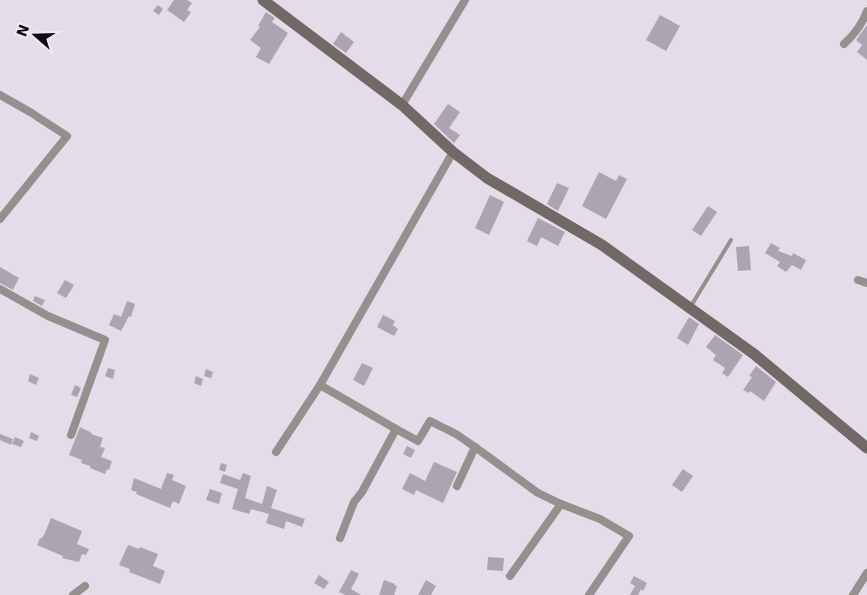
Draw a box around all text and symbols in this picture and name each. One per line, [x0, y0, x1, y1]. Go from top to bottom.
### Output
north arrow [10, 10, 60, 60]
text: N [13, 22, 32, 39]

